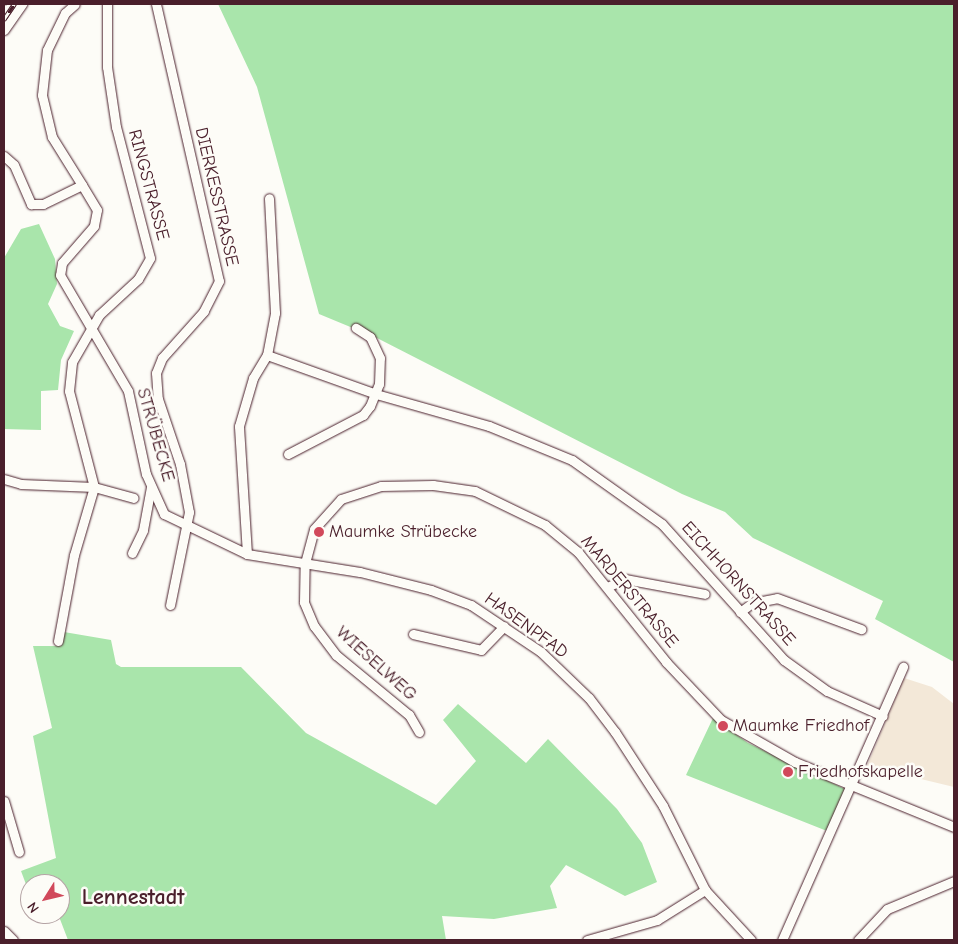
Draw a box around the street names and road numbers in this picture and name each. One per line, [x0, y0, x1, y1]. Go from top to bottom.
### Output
street label: DIERKESSTRASSE [190, 126, 242, 268]
street label: RINGSTRASSE [123, 127, 173, 243]
street label: STRÜBECKE [131, 386, 179, 484]
street label: EICHHORNSTRASSE [676, 517, 800, 651]
street label: MARDERSTRASSE [576, 531, 682, 653]
street label: HASENPFAD [480, 588, 572, 664]
street label: WIESELWEG [331, 622, 421, 706]

